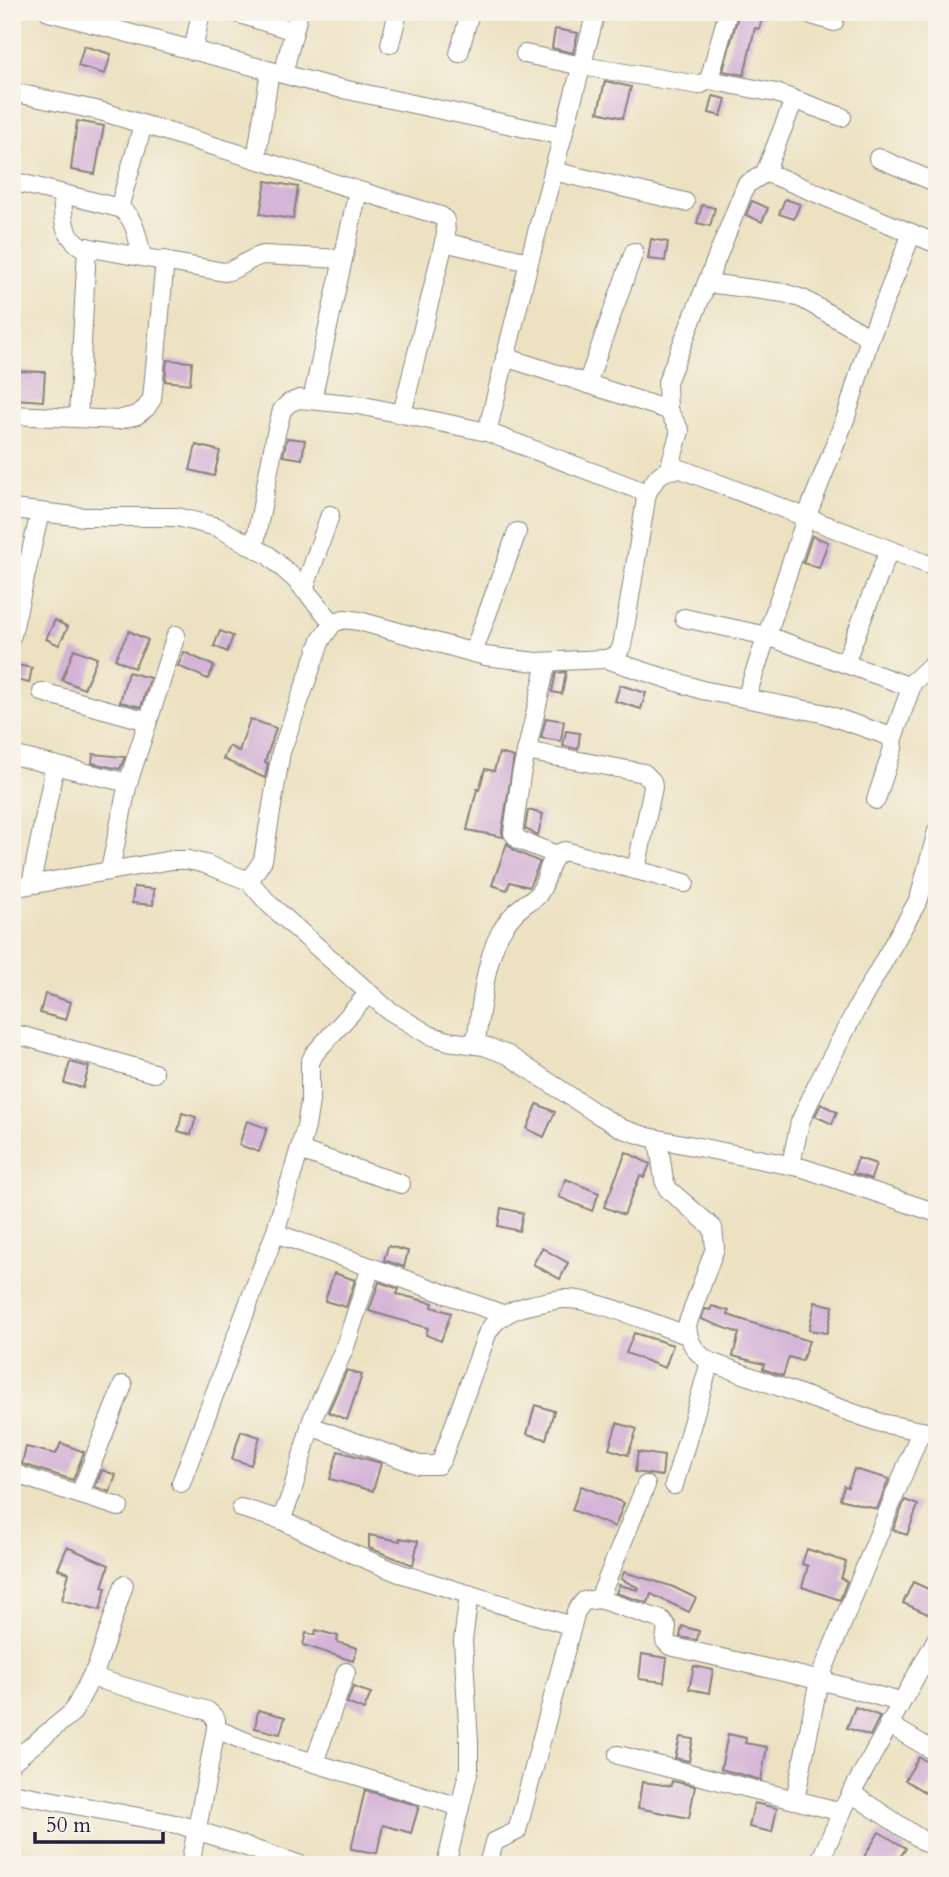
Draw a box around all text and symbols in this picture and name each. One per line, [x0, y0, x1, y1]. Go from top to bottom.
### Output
scale bar [35, 1800, 163, 1844]
text: 50 m [46, 1811, 91, 1840]

